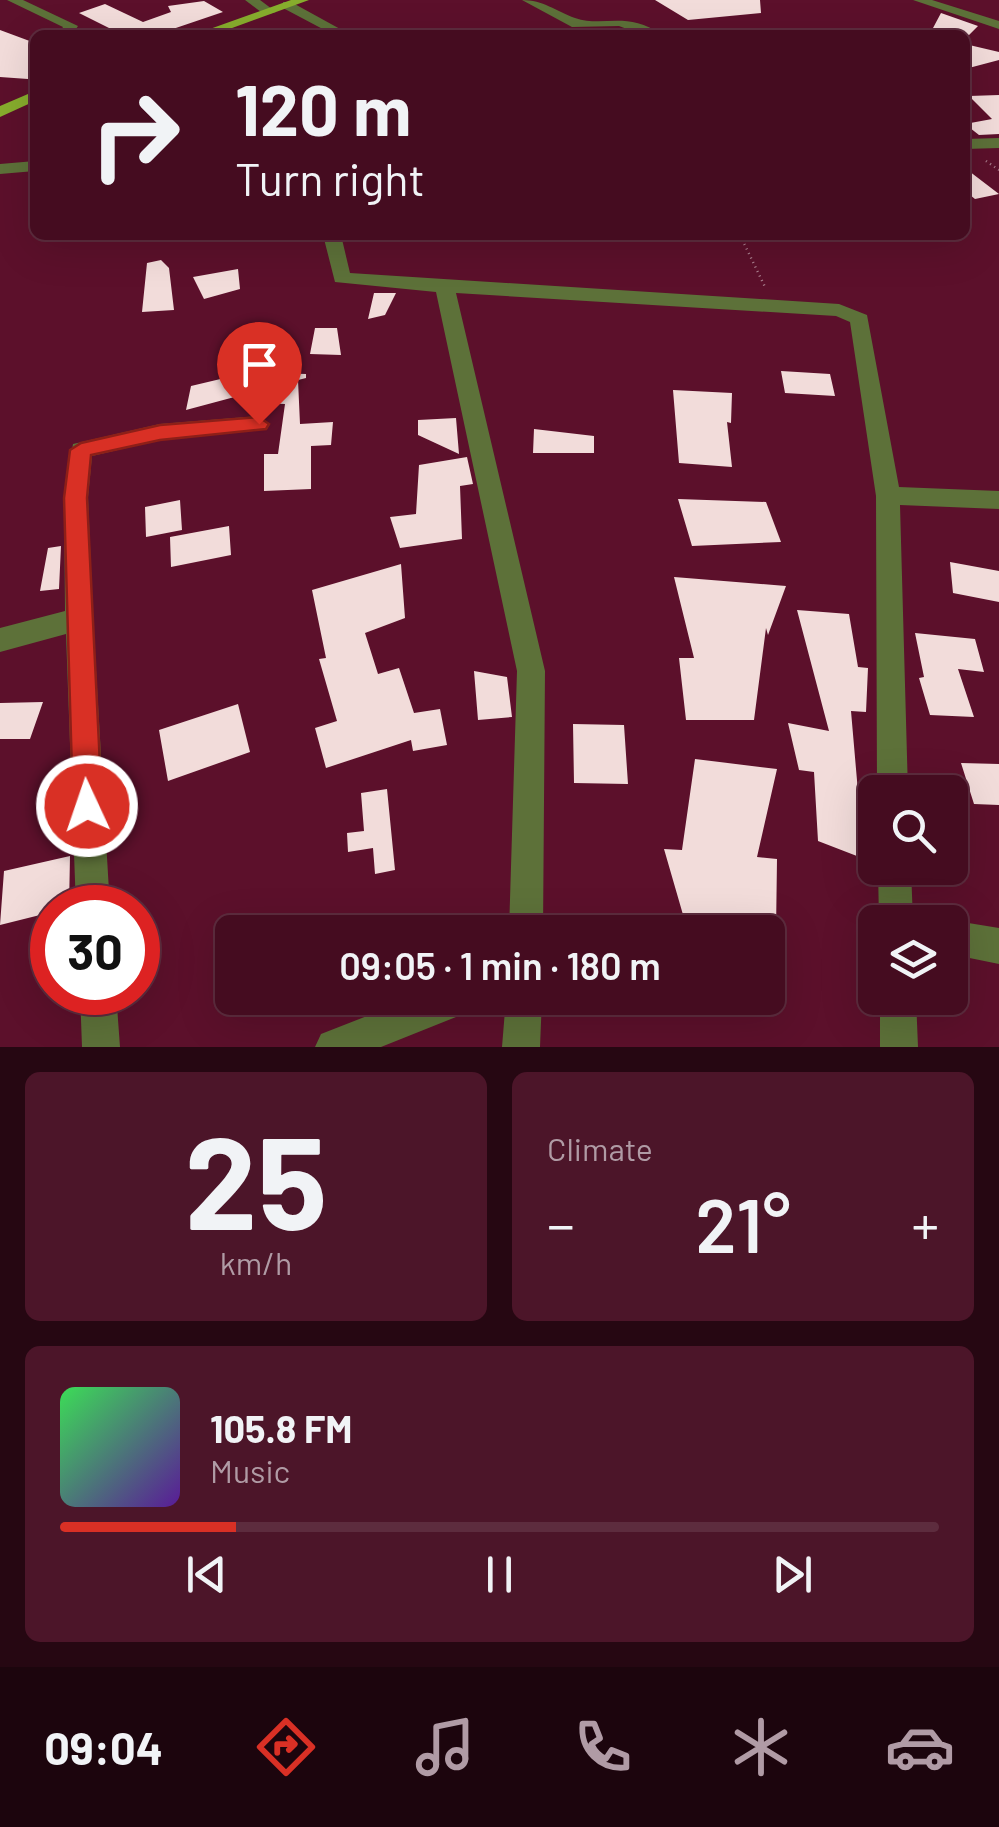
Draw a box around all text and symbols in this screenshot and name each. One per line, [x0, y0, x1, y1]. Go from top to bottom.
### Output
text: 120 m [235, 66, 411, 150]
icon: right [70, 70, 200, 200]
text: Turn right [235, 151, 425, 205]
pin [217, 322, 302, 425]
icon: arrive [232, 337, 287, 392]
position arrow [35, 754, 139, 858]
map controls [858, 775, 968, 1015]
button: search [858, 775, 968, 885]
speed limit sign: 30 [30, 885, 160, 1015]
button: layers [858, 905, 968, 1015]
text: 09:05 · 1 min · 180 m [339, 942, 661, 988]
text: 25 [185, 1100, 327, 1256]
text: Climate [547, 1129, 653, 1167]
text: 21° [695, 1178, 791, 1268]
text: − [547, 1190, 575, 1256]
text: + [911, 1190, 939, 1256]
text: km/h [220, 1243, 292, 1281]
text: 105.8 FM [210, 1405, 352, 1451]
text: Music [210, 1451, 290, 1489]
icon: previous [179, 1547, 234, 1602]
icon: pause [472, 1547, 527, 1602]
icon: next [765, 1547, 820, 1602]
icon: directions [251, 1712, 321, 1782]
icon: music [410, 1712, 480, 1782]
icon: phone [568, 1712, 638, 1782]
icon: climate [726, 1712, 796, 1782]
icon: car [885, 1712, 955, 1782]
text: 09:04 [44, 1720, 163, 1774]

